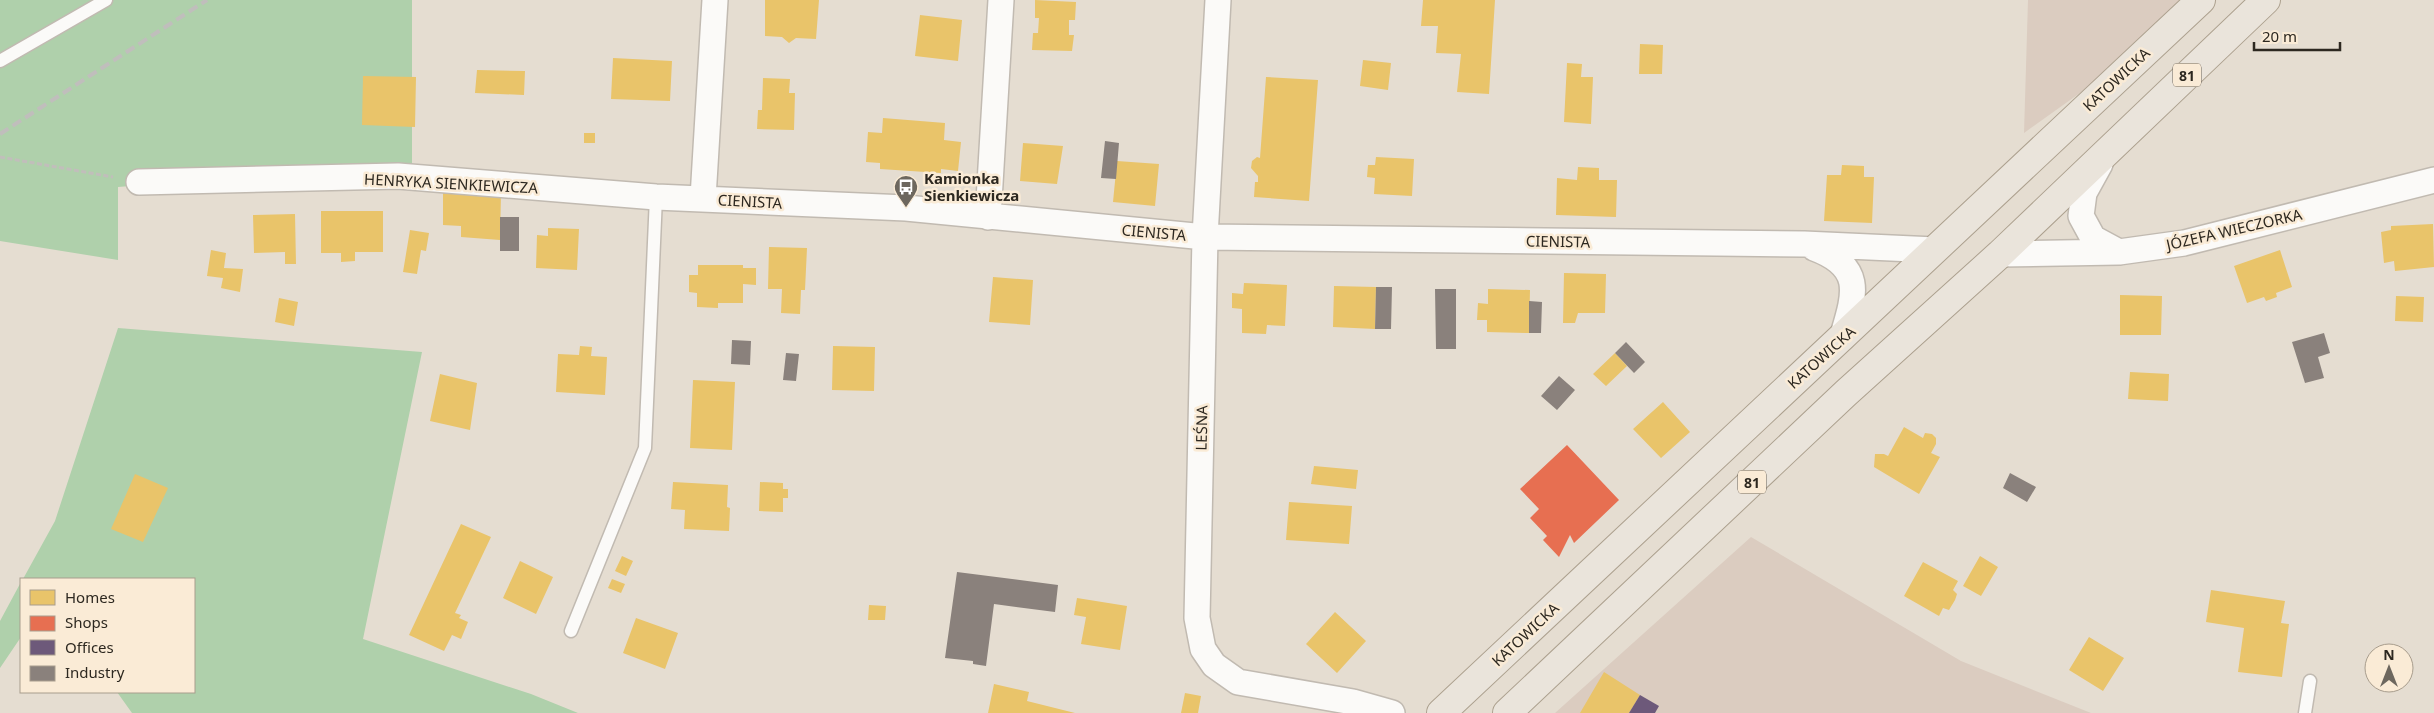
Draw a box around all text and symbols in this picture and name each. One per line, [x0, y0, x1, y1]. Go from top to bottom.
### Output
scale bar [2254, 20, 2340, 52]
text: 20 m [2262, 26, 2297, 46]
street label: KATOWICKA [2078, 42, 2154, 115]
road number: 81 [2173, 64, 2201, 86]
street label: HENRYKA SIENKIEWICZA [364, 168, 539, 198]
place label: Kamionka Sienkiewicza [924, 168, 1019, 205]
bus stop icon: Kamionka Sienkiewicza [893, 174, 919, 208]
street label: CIENISTA [717, 189, 783, 213]
street label: JÓZEFA WIECZORKA [2162, 204, 2304, 255]
street label: CIENISTA [1121, 219, 1187, 245]
street label: CIENISTA [1526, 230, 1591, 252]
street label: KATOWICKA [1783, 321, 1860, 393]
street label: LEŚNA [1191, 405, 1211, 451]
road number: 81 [1738, 471, 1766, 494]
legend [20, 578, 195, 693]
text: Homes [65, 587, 115, 607]
street label: KATOWICKA [1487, 597, 1563, 670]
text: Shops [65, 612, 108, 632]
text: Offices [65, 637, 114, 657]
north arrow [2364, 643, 2414, 693]
text: N [2383, 645, 2395, 664]
text: Industry [65, 662, 125, 682]

